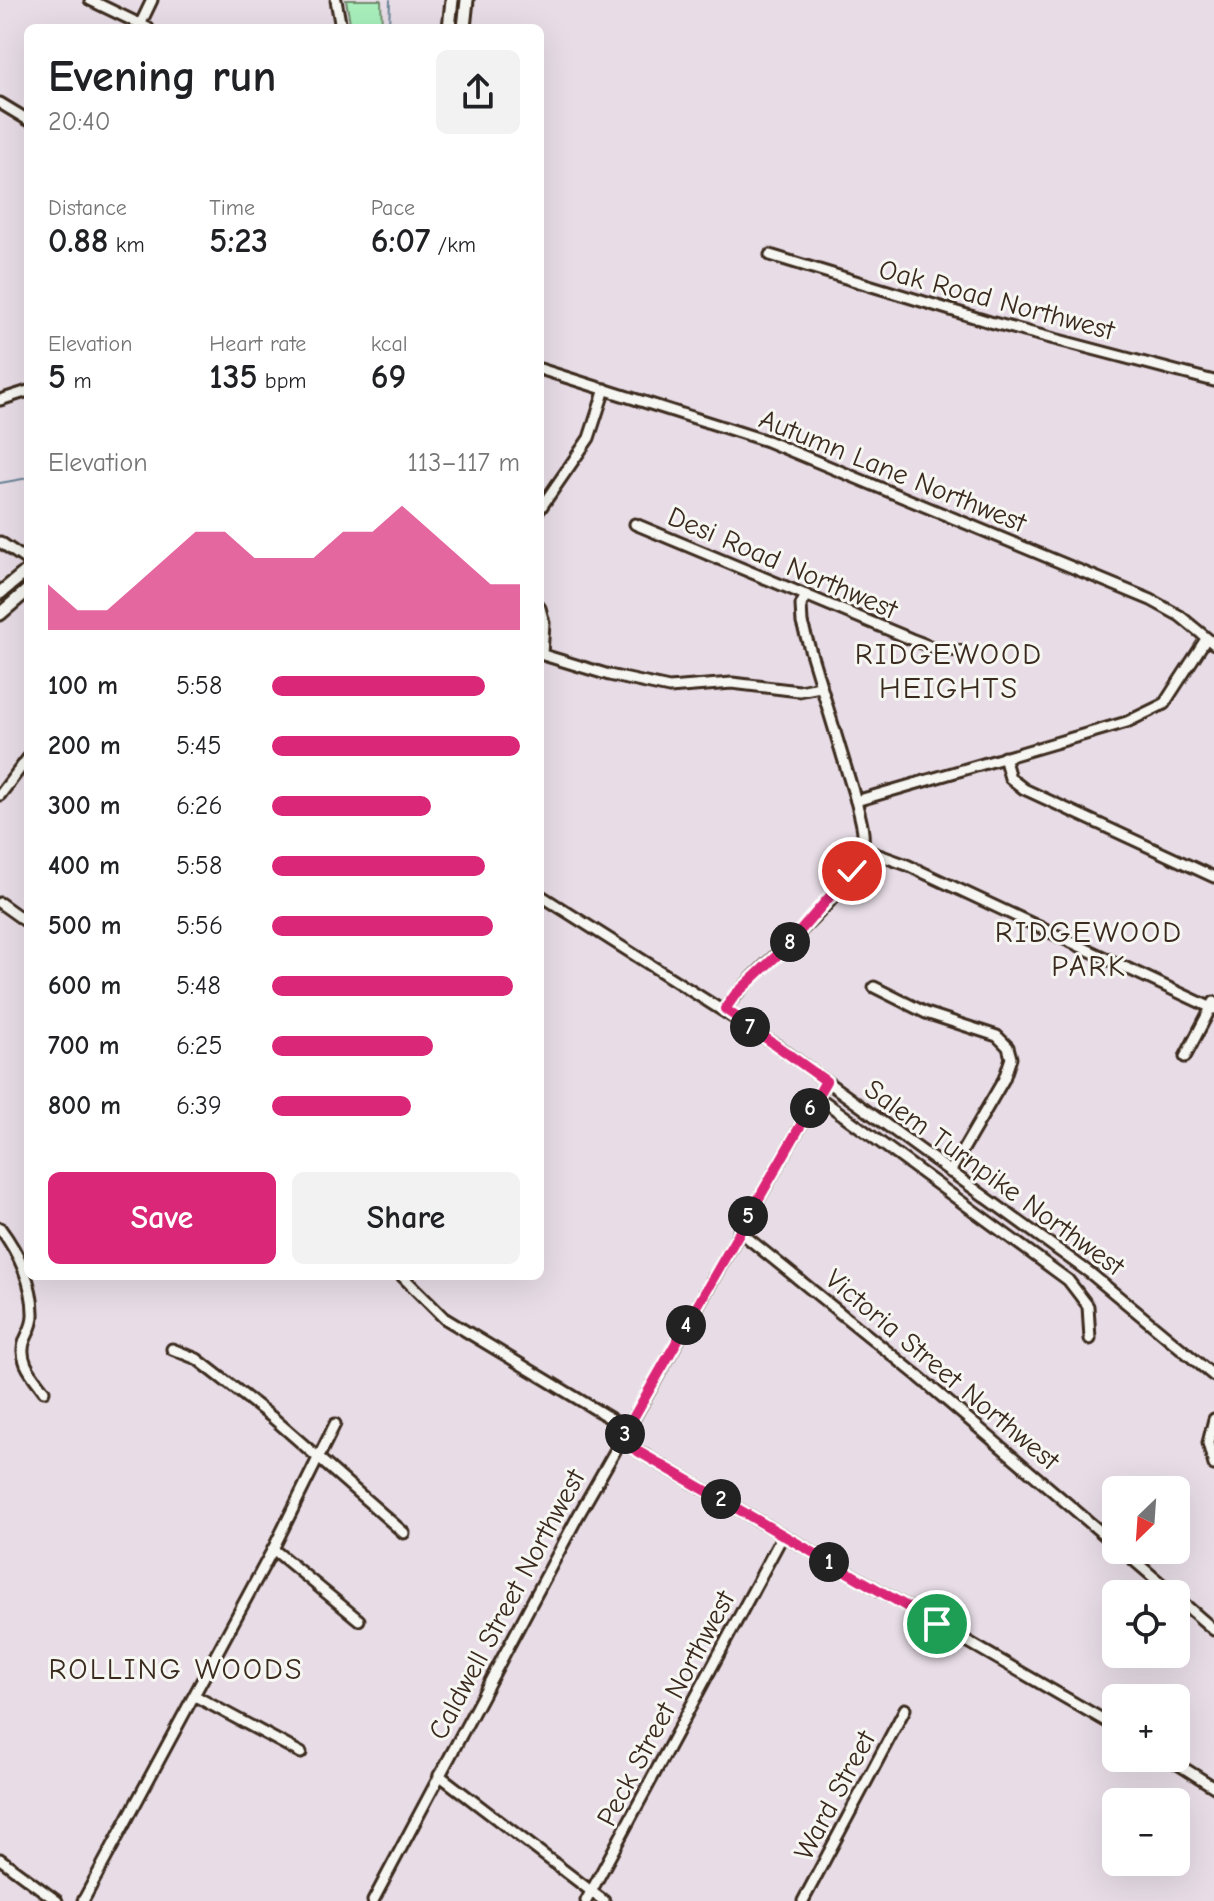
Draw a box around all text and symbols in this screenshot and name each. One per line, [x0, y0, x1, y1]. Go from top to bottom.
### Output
button: share [436, 50, 520, 134]
text: Evening run [48, 51, 276, 102]
text: 20:40 [48, 107, 111, 137]
text: Distance [48, 195, 127, 221]
text: Time [209, 195, 255, 221]
text: Pace [371, 195, 415, 221]
text: 0.88 [48, 221, 108, 261]
text: 5:23 [209, 221, 268, 261]
text: 6:07 [371, 221, 430, 261]
text: km [108, 232, 145, 258]
text: /km [430, 232, 476, 258]
street label: Oak Road Northwest [876, 253, 1119, 347]
text: Elevation [48, 331, 132, 357]
text: Heart rate [209, 331, 306, 357]
text: kcal [371, 331, 408, 357]
text: 5 [48, 357, 66, 397]
text: 135 [209, 357, 258, 397]
text: 69 [371, 357, 406, 397]
text: m [66, 368, 92, 394]
text: bpm [258, 368, 307, 394]
street label: Autumn Lane Northwest [755, 403, 1032, 540]
text: Elevation [48, 448, 148, 478]
text: 113–117 m [408, 448, 520, 478]
street label: Desi Road Northwest [663, 500, 903, 626]
district label: RIDGEWOOD HEIGHTS [855, 637, 1043, 706]
text: 100 m [48, 671, 118, 701]
text: 5:58 [176, 671, 222, 701]
text: 200 m [48, 731, 121, 761]
text: 5:45 [176, 731, 221, 761]
text: 300 m [48, 791, 121, 821]
text: 6:26 [176, 791, 223, 821]
pin [818, 837, 886, 905]
icon: check [830, 849, 874, 893]
text: 400 m [48, 851, 120, 881]
text: 5:58 [176, 851, 222, 881]
text: 500 m [48, 911, 122, 941]
text: 5:56 [176, 911, 223, 941]
district label: RIDGEWOOD PARK [995, 915, 1183, 984]
pin: 8 [770, 922, 810, 962]
text: 8 [784, 929, 796, 955]
text: 600 m [48, 971, 121, 1001]
text: 5:48 [176, 971, 221, 1001]
pin: 7 [730, 1007, 770, 1047]
text: 7 [745, 1014, 755, 1040]
text: 700 m [48, 1031, 119, 1061]
text: 6:25 [176, 1031, 223, 1061]
street label: Salem Turnpike Northwest [858, 1073, 1131, 1283]
pin: 6 [790, 1088, 830, 1128]
text: 800 m [48, 1091, 121, 1121]
text: 6:39 [176, 1091, 222, 1121]
text: 6 [804, 1095, 816, 1121]
button: Save [48, 1172, 276, 1264]
button: Share [292, 1172, 520, 1264]
pin: 5 [728, 1196, 768, 1236]
text: 5 [742, 1203, 754, 1229]
street label: Victoria Street Northwest [819, 1263, 1066, 1477]
pin: 4 [666, 1305, 706, 1345]
text: 4 [681, 1312, 691, 1338]
pin: 3 [605, 1414, 645, 1454]
text: 3 [620, 1421, 630, 1447]
street label: Caldwell Street Northwest [422, 1463, 592, 1745]
north arrow [1102, 1476, 1190, 1564]
map controls [1102, 1476, 1190, 1876]
pin: 2 [701, 1479, 741, 1519]
text: 2 [716, 1486, 726, 1512]
pin: 1 [809, 1542, 849, 1582]
text: 1 [825, 1549, 833, 1575]
button: locate [1102, 1580, 1190, 1668]
street label: Peck Street Northwest [590, 1585, 742, 1832]
pin [903, 1590, 971, 1658]
icon: arrive [915, 1602, 959, 1646]
district label: ROLLING WOODS [48, 1652, 304, 1687]
button: + [1102, 1684, 1190, 1772]
street label: Ward Street [788, 1725, 883, 1865]
button: − [1102, 1788, 1190, 1876]

